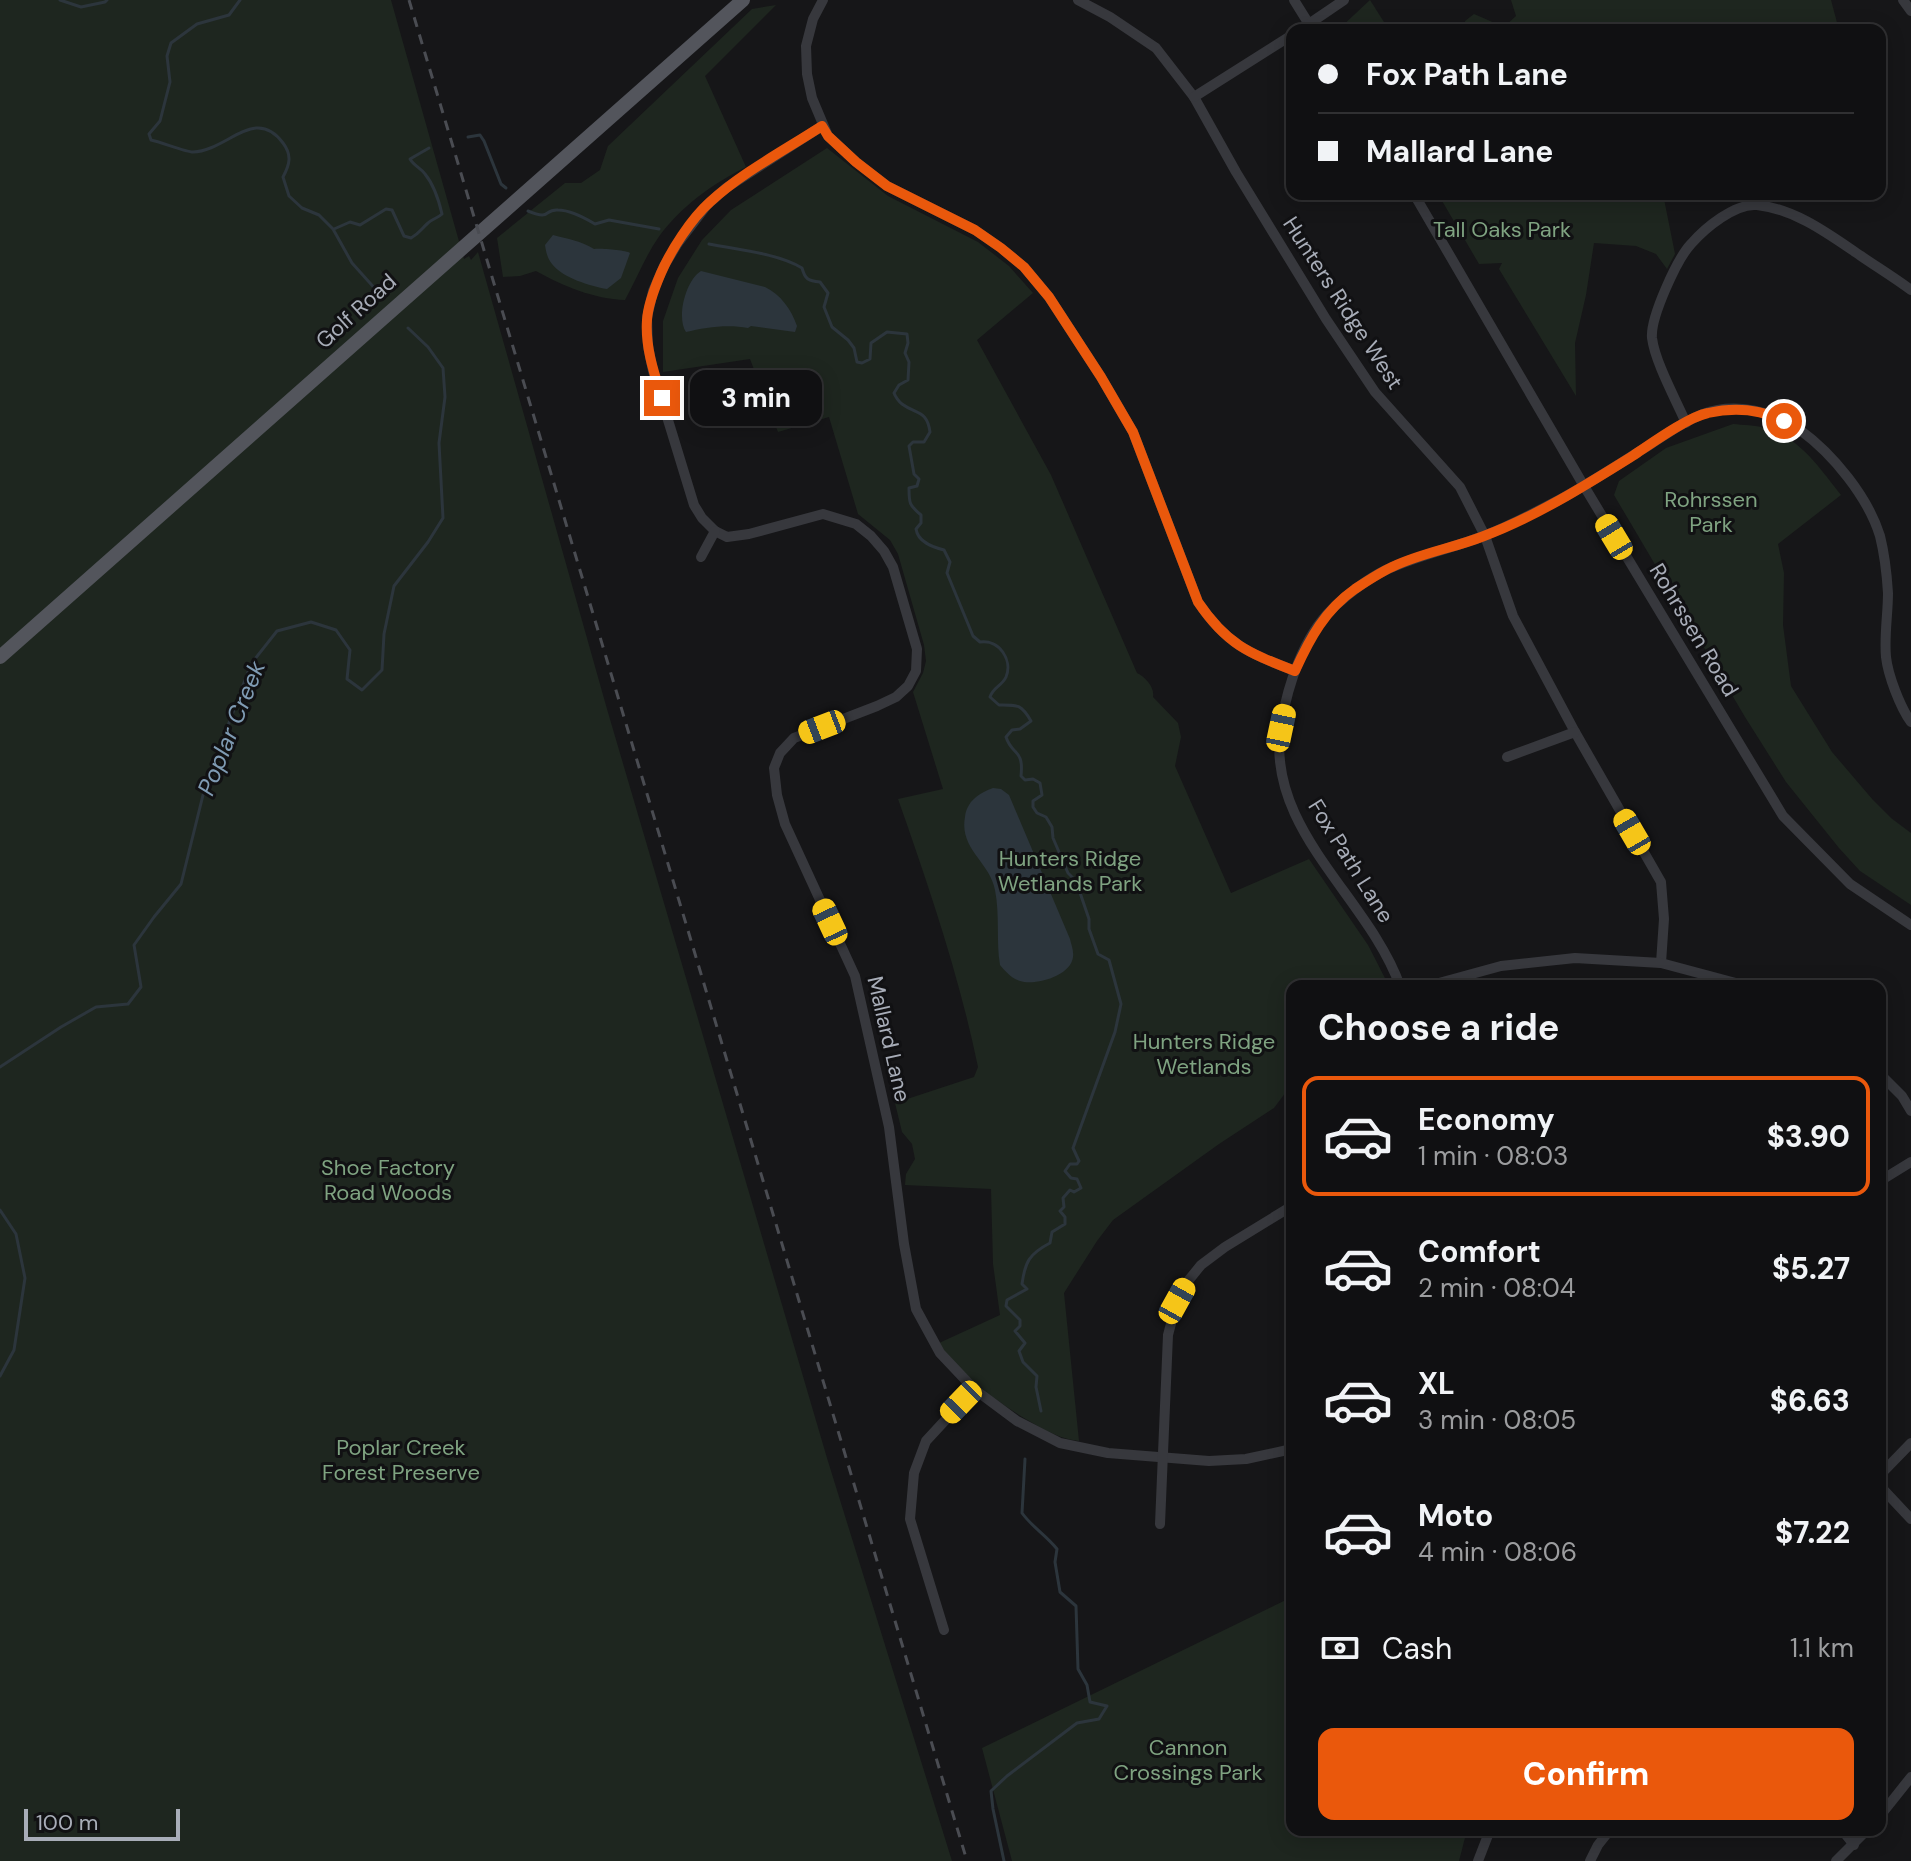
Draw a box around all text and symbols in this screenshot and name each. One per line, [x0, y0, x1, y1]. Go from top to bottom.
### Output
text: Fox Path Lane [1366, 55, 1568, 94]
text: Mallard Lane [1366, 132, 1553, 171]
street label: Hunters Ridge West [1276, 211, 1410, 395]
park label: Tall Oaks Park [1433, 215, 1571, 244]
street label: Golf Road [309, 267, 403, 355]
callout: 3 min [690, 370, 822, 426]
route end [644, 380, 680, 416]
text: 3 min [721, 381, 791, 415]
route start [1766, 403, 1802, 439]
park label: Rohrssen Park [1664, 485, 1758, 539]
car [1591, 510, 1637, 564]
street label: Rohrssen Road [1643, 558, 1745, 702]
water label: Poplar Creek [190, 655, 272, 800]
car [1264, 702, 1298, 754]
car [795, 707, 849, 747]
street label: Fox Path Lane [1302, 794, 1400, 928]
car [1610, 805, 1654, 859]
park label: Hunters Ridge Wetlands Park [998, 844, 1142, 898]
car [809, 895, 851, 949]
street label: Mallard Lane [860, 973, 918, 1105]
text: Choose a ride [1318, 1004, 1559, 1051]
park label: Hunters Ridge Wetlands [1133, 1027, 1275, 1081]
icon: car [1322, 1100, 1394, 1172]
text: Economy [1418, 1100, 1555, 1139]
text: $3.90 [1767, 1117, 1850, 1156]
text: 1 min · 08:03 [1418, 1139, 1568, 1173]
park label: Shoe Factory Road Woods [321, 1153, 455, 1207]
icon: car [1322, 1232, 1394, 1304]
text: Comfort [1418, 1232, 1541, 1271]
text: $5.27 [1772, 1249, 1850, 1288]
text: 2 min · 08:04 [1418, 1271, 1576, 1305]
car [1155, 1274, 1199, 1328]
icon: car [1322, 1364, 1394, 1436]
text: XL [1418, 1364, 1455, 1403]
car [936, 1376, 986, 1428]
text: $6.63 [1770, 1381, 1850, 1420]
text: 3 min · 08:05 [1418, 1403, 1576, 1437]
park label: Poplar Creek Forest Preserve [322, 1433, 480, 1487]
icon: car [1322, 1496, 1394, 1568]
text: Moto [1418, 1496, 1493, 1535]
text: $7.22 [1775, 1513, 1850, 1552]
text: 4 min · 08:06 [1418, 1535, 1577, 1569]
icon: cash [1318, 1626, 1362, 1670]
text: Cash [1382, 1629, 1452, 1668]
text: 1.1 km [1790, 1631, 1854, 1665]
button: Confirm [1318, 1728, 1854, 1820]
park label: Cannon Crossings Park [1113, 1733, 1263, 1787]
scale bar [24, 1805, 180, 1841]
text: 100 m [36, 1808, 98, 1837]

